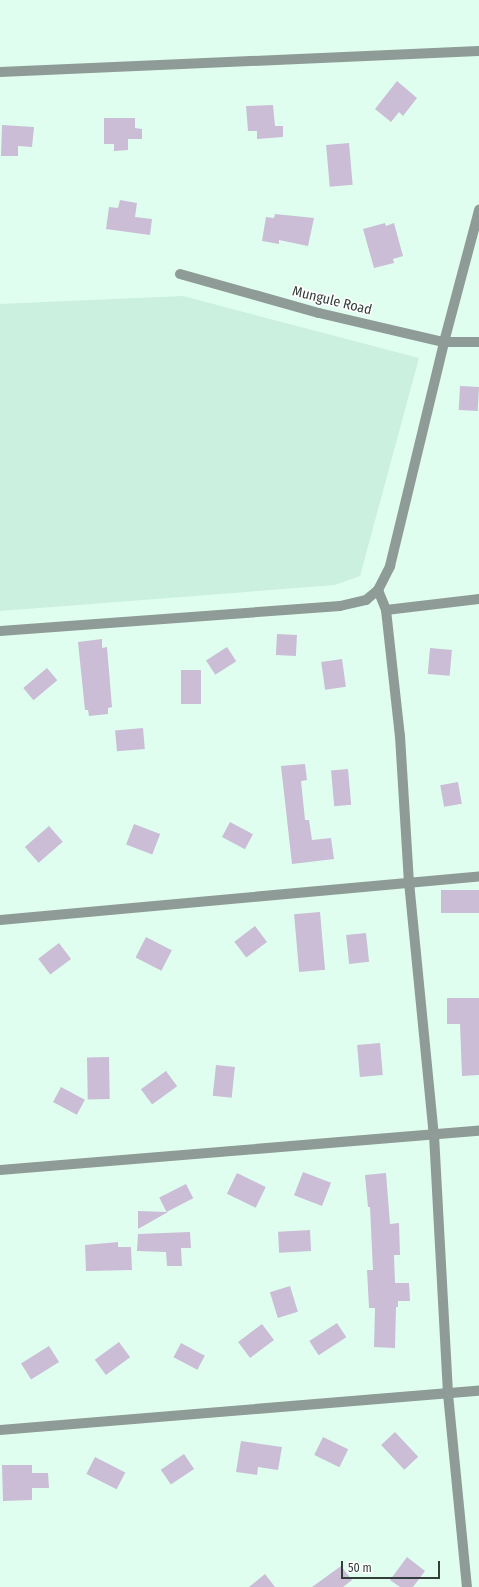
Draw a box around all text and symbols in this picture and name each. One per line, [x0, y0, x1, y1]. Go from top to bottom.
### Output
street label: Mungule Road [291, 283, 373, 319]
scale bar [343, 1553, 442, 1579]
text: 50 m [348, 1561, 372, 1575]

